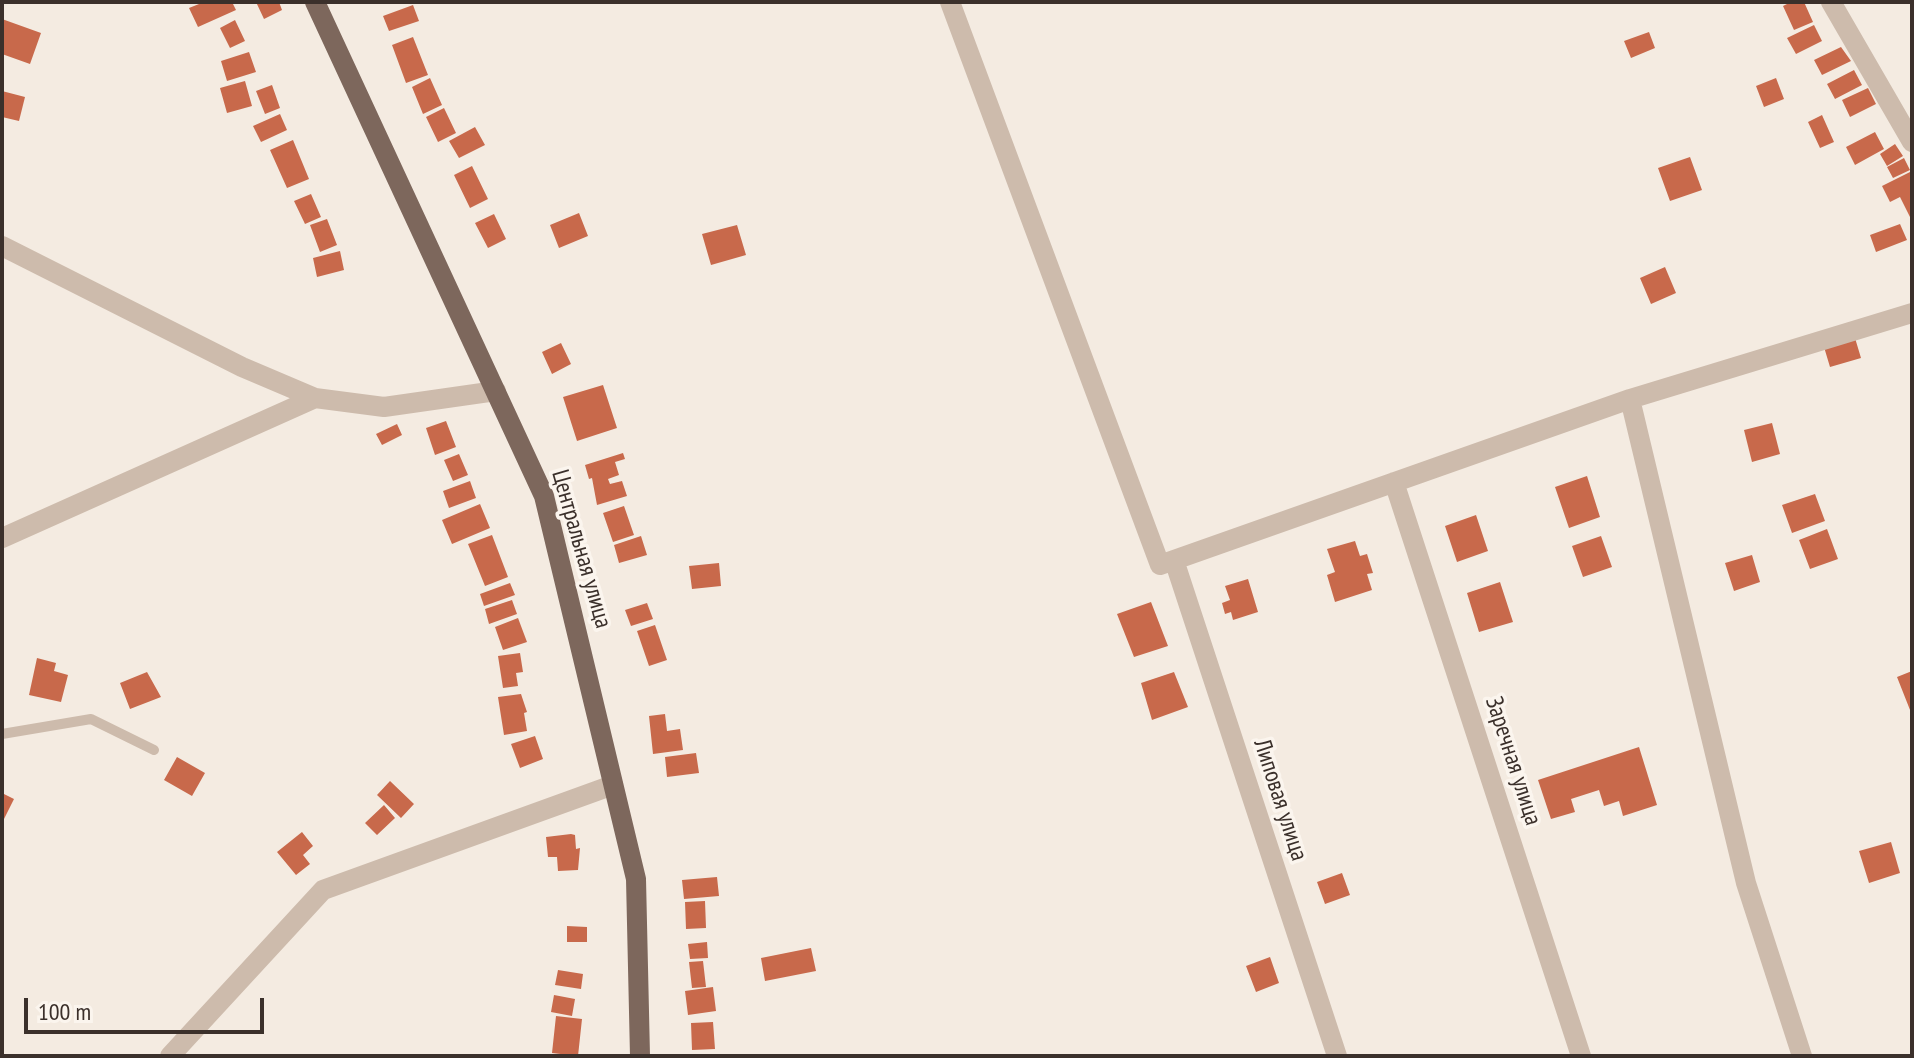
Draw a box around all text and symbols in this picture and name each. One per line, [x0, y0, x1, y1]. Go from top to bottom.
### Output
street label: Центральная улица [545, 467, 617, 631]
street label: Заречная улица [1479, 693, 1547, 829]
street label: Липовая улица [1247, 736, 1313, 864]
scale bar [28, 982, 268, 1032]
text: 100 m [38, 996, 91, 1027]

